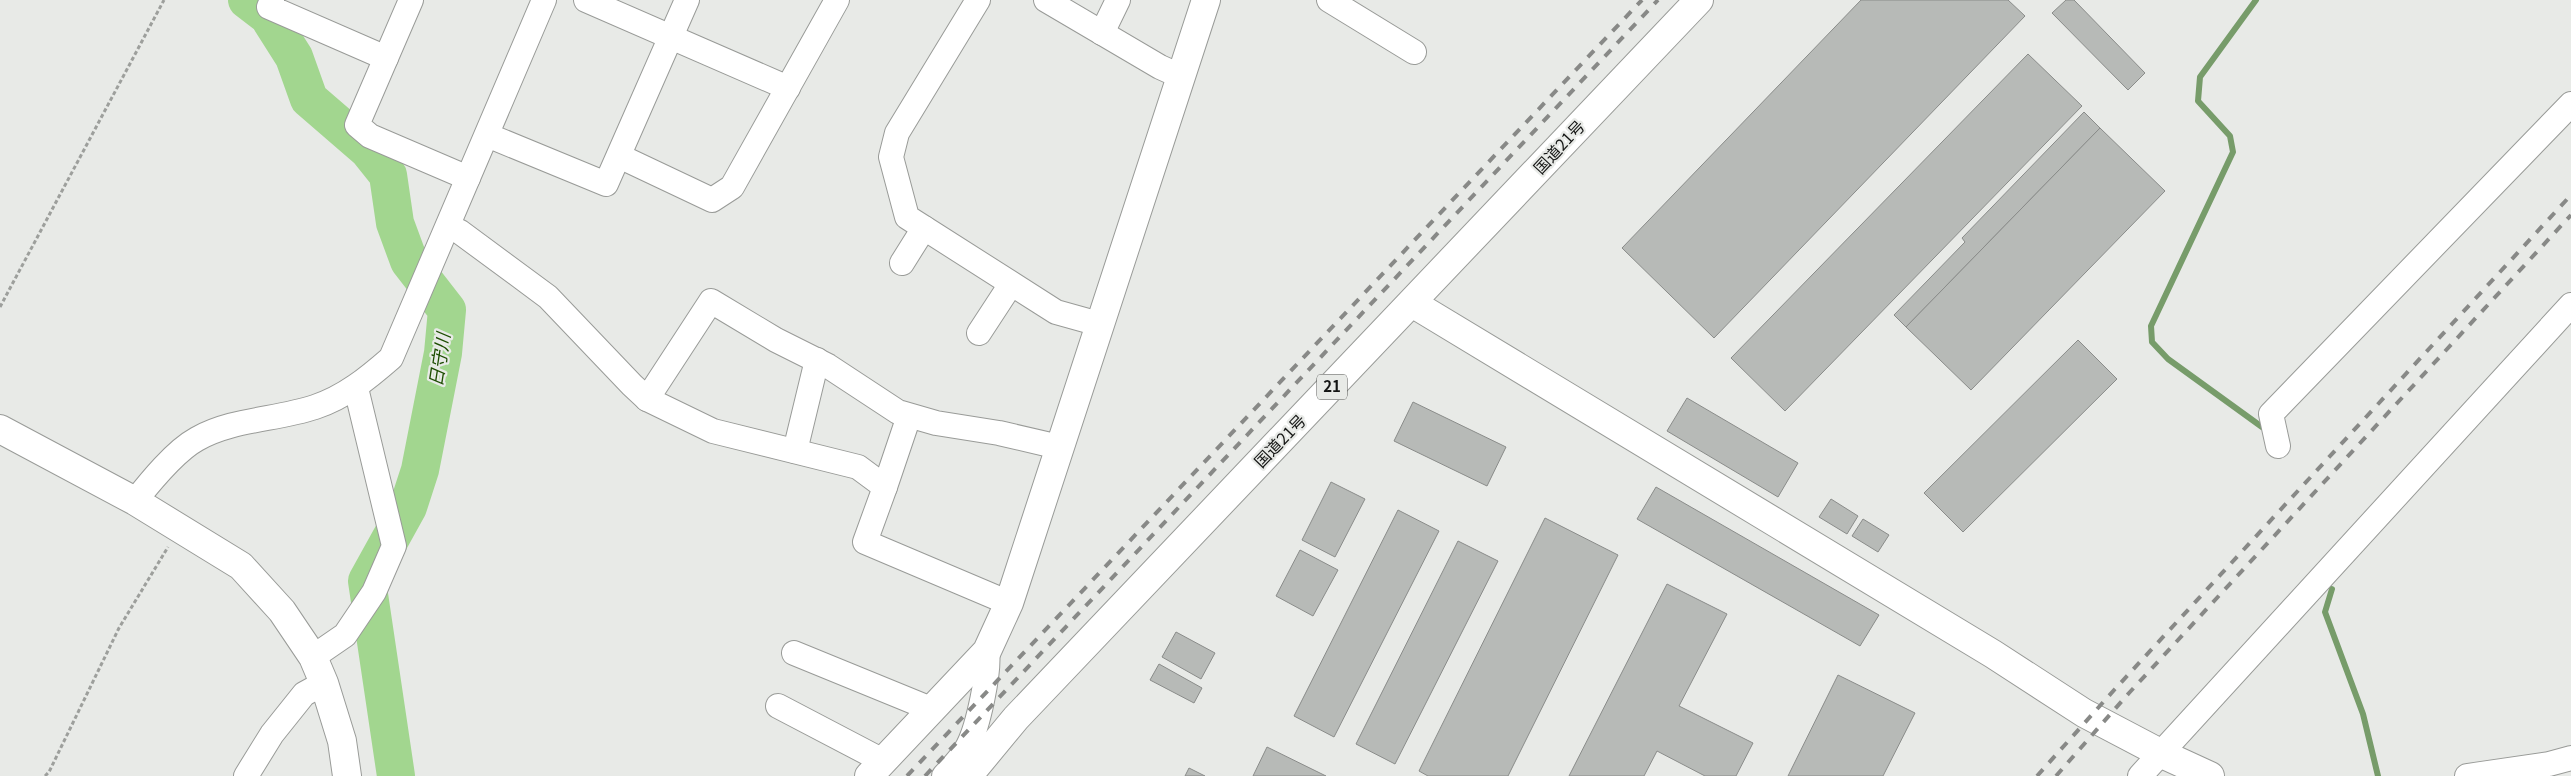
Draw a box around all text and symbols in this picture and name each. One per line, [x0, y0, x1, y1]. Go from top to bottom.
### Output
street label: 国道21号 [1527, 114, 1589, 179]
water label: 日守川 [421, 329, 455, 388]
road number: 21 [1317, 374, 1347, 400]
street label: 国道21号 [1248, 408, 1311, 472]

